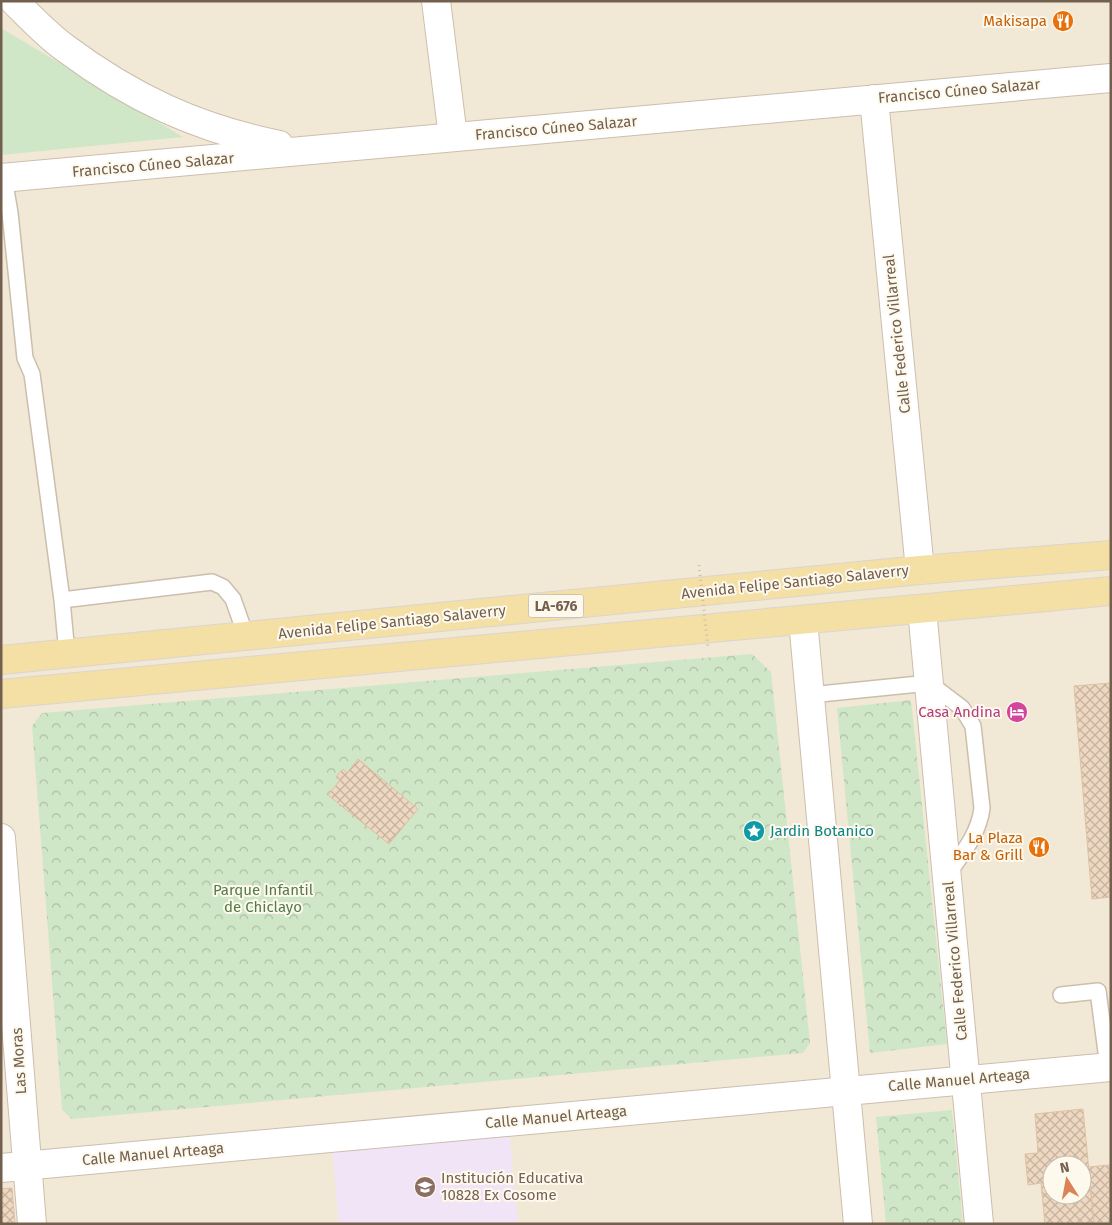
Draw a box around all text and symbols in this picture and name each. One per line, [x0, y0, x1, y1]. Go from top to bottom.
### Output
restaurant icon: Makisapa [1051, 9, 1075, 33]
place label: Makisapa [983, 12, 1047, 30]
street label: Francisco Cúneo Salazar [877, 75, 1041, 107]
street label: Francisco Cúneo Salazar [474, 112, 638, 144]
street label: Francisco Cúneo Salazar [71, 149, 235, 181]
street label: Calle Federico Villarreal [880, 253, 914, 414]
street label: Avenida Felipe Santiago Salaverry [680, 561, 910, 603]
road number: LA-676 [528, 594, 584, 618]
street label: Avenida Felipe Santiago Salaverry [277, 601, 507, 643]
hotel icon: Casa Andina [1005, 700, 1029, 724]
place label: Casa Andina [918, 703, 1001, 721]
place icon: Jardin Botanico [742, 819, 766, 843]
place label: Jardin Botanico [770, 822, 874, 840]
place label: La Plaza Bar & Grill [953, 829, 1024, 864]
restaurant icon: La Plaza Bar & Grill [1027, 835, 1051, 859]
street label: Calle Federico Villarreal [939, 880, 971, 1041]
park label: Parque Infantil de Chiclayo [213, 881, 314, 916]
street label: Las Moras [8, 1027, 30, 1095]
street label: Calle Manuel Arteaga [887, 1065, 1031, 1095]
street label: Calle Manuel Arteaga [484, 1102, 628, 1132]
street label: Calle Manuel Arteaga [81, 1139, 225, 1169]
north arrow [1042, 1155, 1092, 1205]
text: N [1058, 1158, 1071, 1177]
place label: Institución Educativa 10828 Ex Cosome [441, 1169, 584, 1204]
school or university icon: Institución Educativa 10828 Ex Cosome [413, 1175, 437, 1199]

